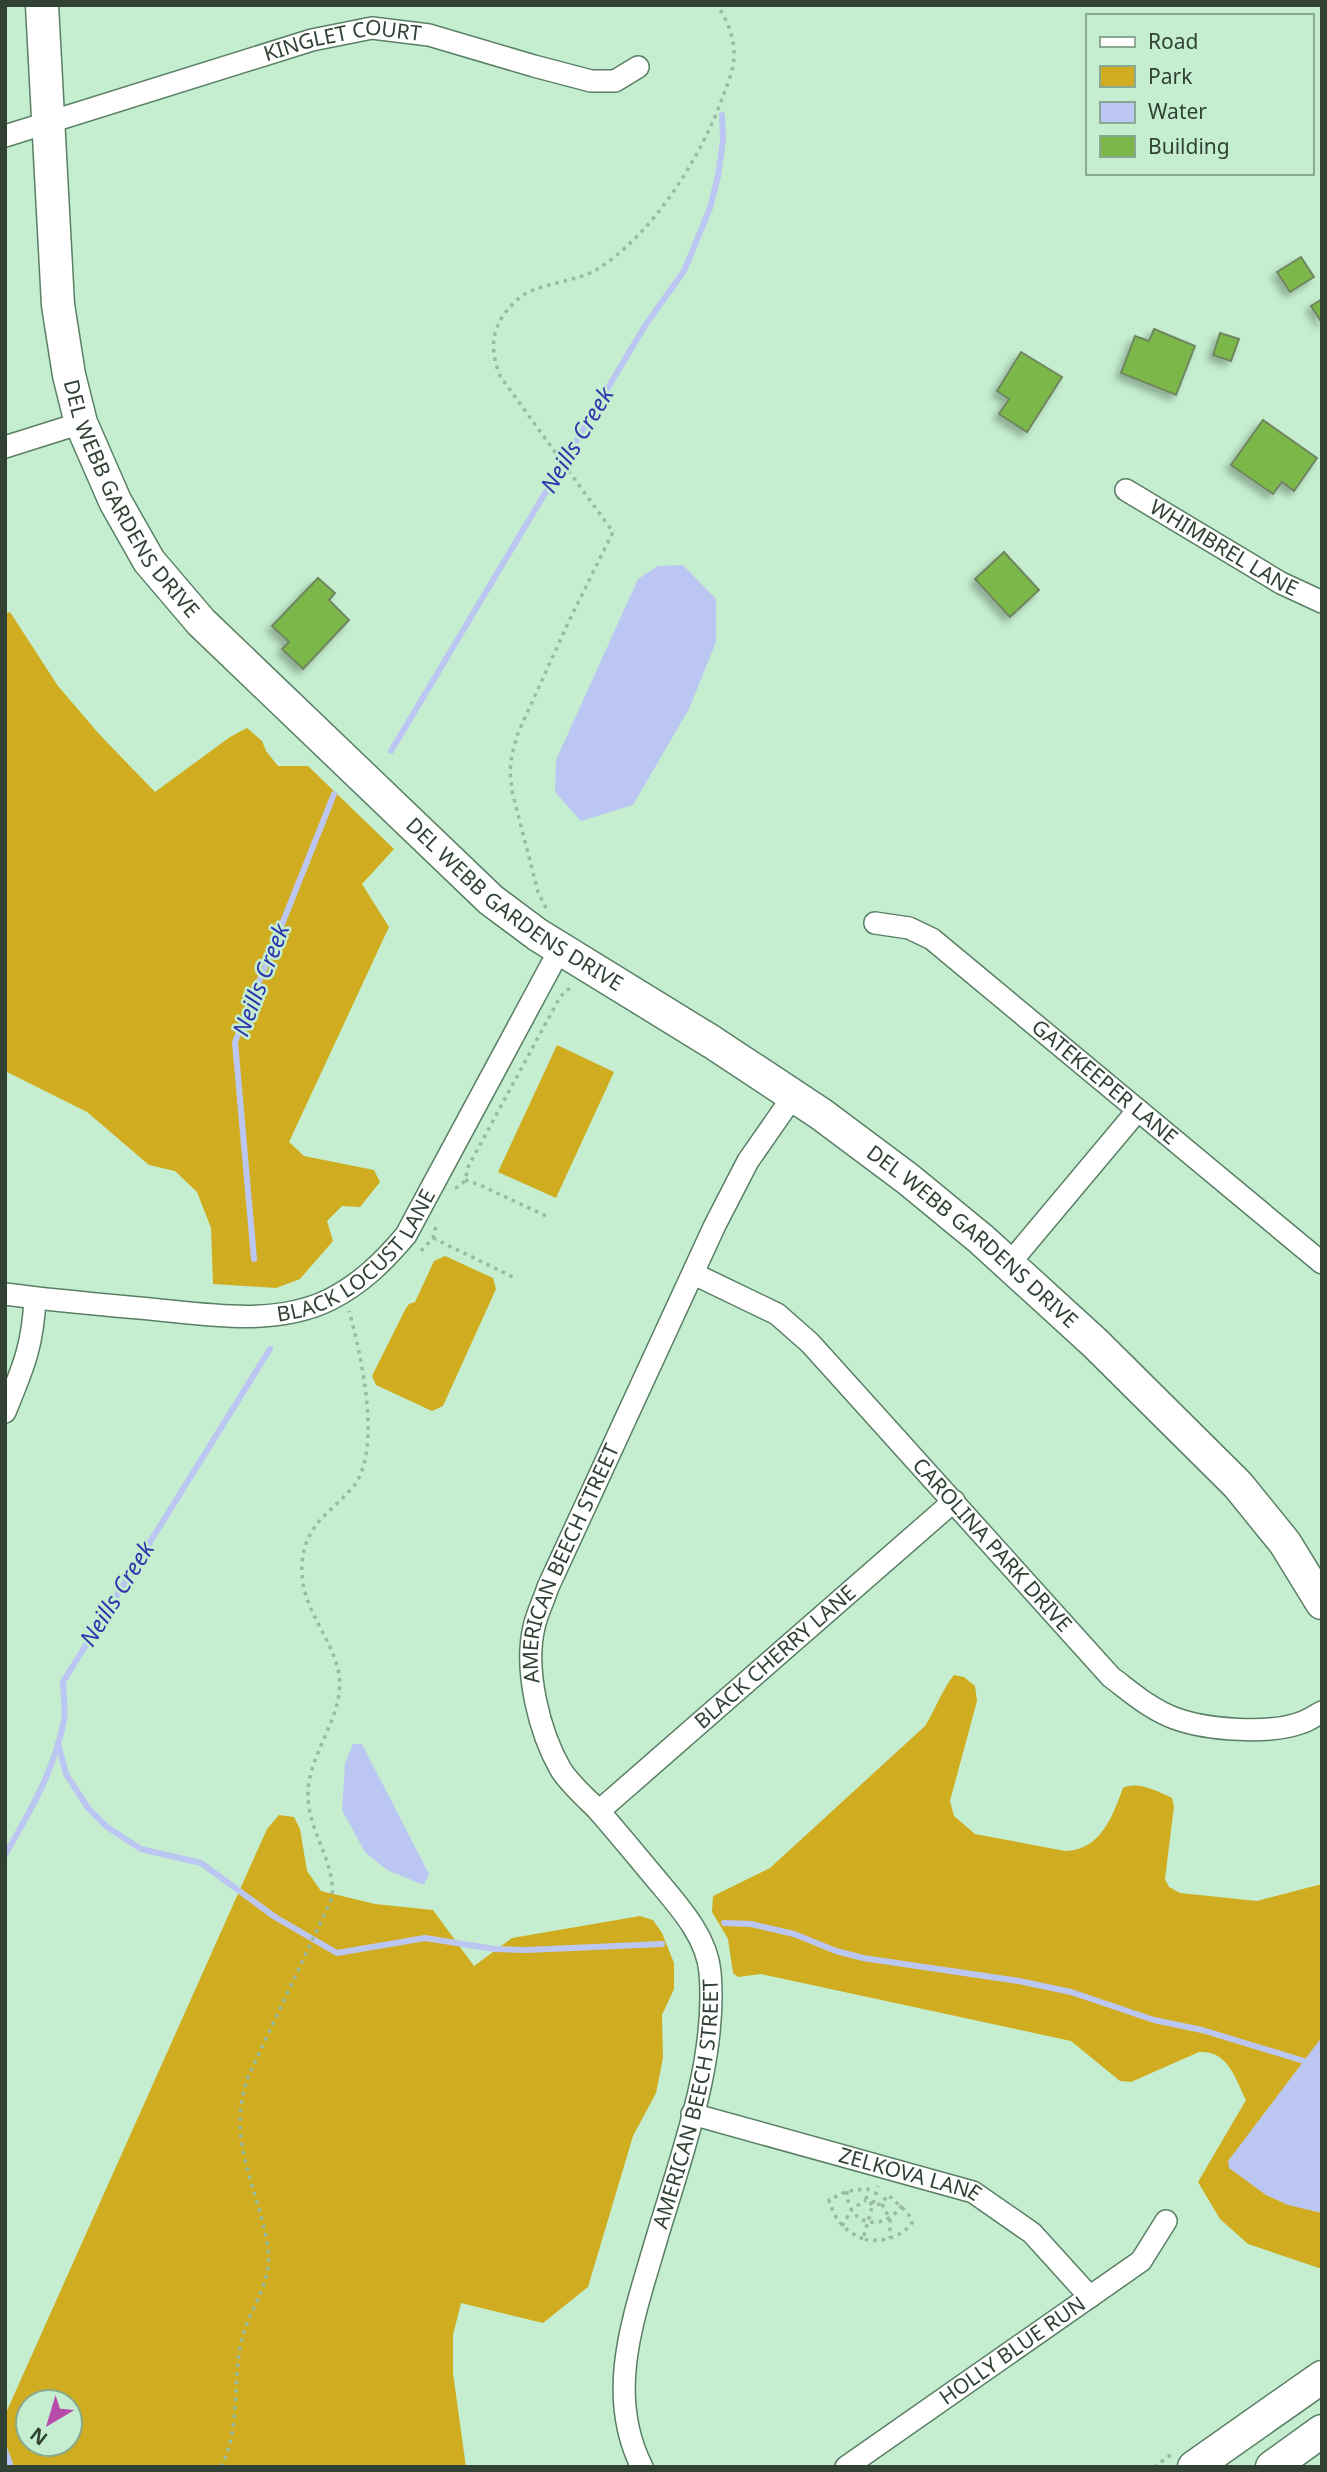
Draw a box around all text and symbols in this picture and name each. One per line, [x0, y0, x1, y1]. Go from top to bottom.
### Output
street label: KINGLET COURT [260, 12, 423, 67]
legend [1086, 14, 1313, 175]
text: Road [1148, 27, 1198, 55]
text: Park [1148, 62, 1193, 90]
text: Water [1148, 97, 1207, 125]
text: Building [1148, 132, 1230, 160]
street label: DEL WEBB GARDENS DRIVE [58, 376, 206, 623]
water label: Neills Creek [532, 379, 621, 498]
street label: WHIMBREL LANE [1145, 493, 1303, 602]
street label: DEL WEBB GARDENS DRIVE [400, 811, 629, 997]
water label: Neills Creek [224, 917, 297, 1040]
street label: GATEKEEPER LANE [1026, 1013, 1184, 1150]
street label: DEL WEBB GARDENS DRIVE [861, 1138, 1084, 1334]
street label: BLACK LOCUST LANE [275, 1184, 441, 1328]
street label: AMERICAN BEECH STREET [516, 1439, 625, 1685]
street label: CAROLINA PARK DRIVE [907, 1451, 1079, 1638]
water label: Neills Creek [71, 1534, 162, 1652]
street label: BLACK CHERRY LANE [688, 1578, 861, 1734]
street label: AMERICAN BEECH STREET [645, 1978, 724, 2232]
street label: ZELKOVA LANE [836, 2140, 988, 2207]
street label: HOLLY BLUE RUN [933, 2289, 1090, 2411]
north arrow [14, 2388, 84, 2458]
text: N [24, 2421, 53, 2451]

